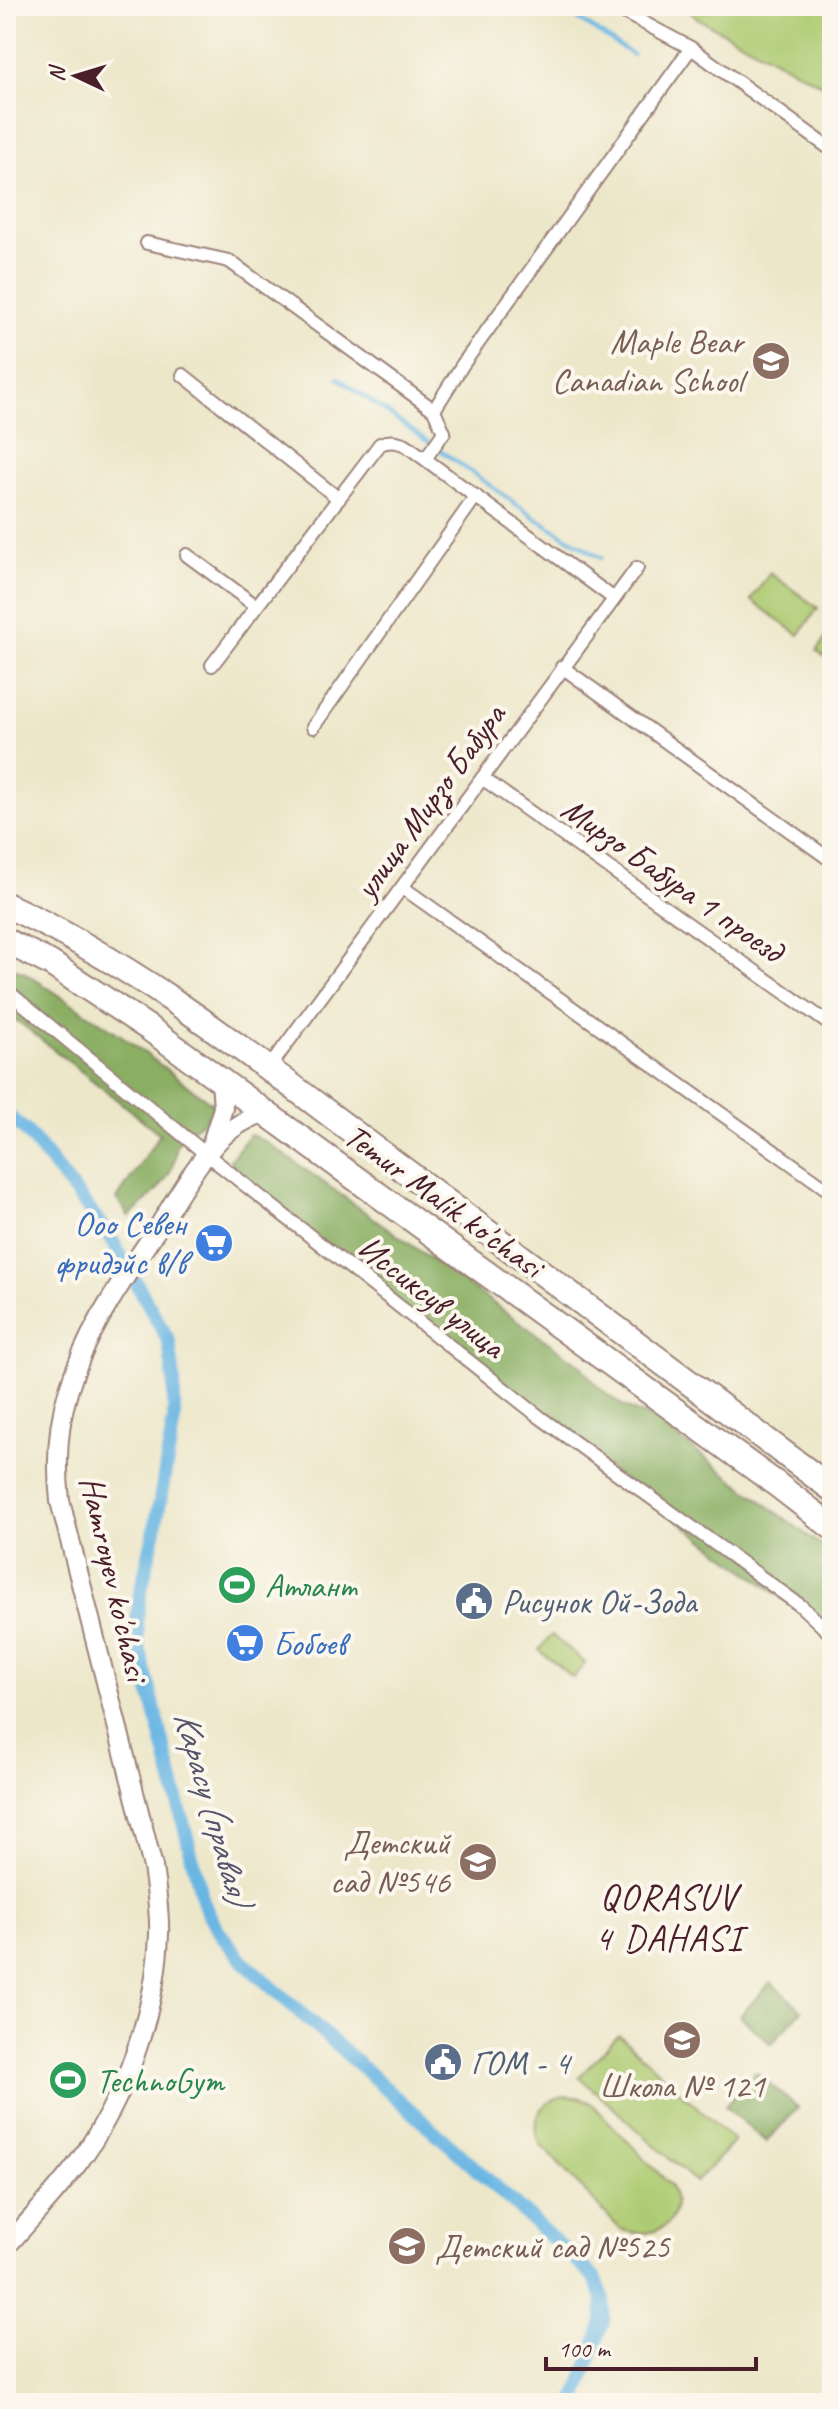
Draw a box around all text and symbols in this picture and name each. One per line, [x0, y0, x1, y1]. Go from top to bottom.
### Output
north arrow [36, 36, 116, 116]
text: N [43, 64, 72, 82]
place label: Maple Bear Canadian School [552, 320, 749, 402]
school or university icon: Maple Bear Canadian School [750, 340, 792, 382]
street label: улица Мирзо Бабура [343, 693, 516, 909]
street label: Мирзо Бабура 1 проезд [554, 787, 794, 974]
street label: Temur Malik ko'chasi [336, 1114, 555, 1289]
place label: Ооо Севен фридэйс в/в [55, 1202, 194, 1284]
supermarket icon: Ооо Севен фридэйс в/в [193, 1222, 235, 1264]
street label: Иссиксув улица [350, 1226, 516, 1369]
street label: Hamroyev ko'chasi [70, 1472, 160, 1688]
sports icon: Атлант [216, 1564, 258, 1606]
place label: Атлант [265, 1564, 358, 1607]
public building icon: Рисунок Ой-Зода [453, 1580, 495, 1622]
place label: Рисунок Ой-Зода [502, 1580, 699, 1623]
supermarket icon: Бобоев [224, 1622, 266, 1664]
place label: Бобоев [273, 1622, 352, 1665]
water label: Карасу (правая) [164, 1705, 265, 1917]
place label: Детский сад №546 [330, 1821, 452, 1903]
school or university icon: Детский сад №546 [457, 1841, 499, 1883]
district label: QORASUV 4 DAHASI [595, 1874, 749, 1961]
school or university icon: Школа № 121 [661, 2019, 703, 2061]
public building icon: ГОМ - 4 [422, 2041, 464, 2083]
place label: ГОМ - 4 [471, 2041, 573, 2084]
sports icon: TechnoGym [47, 2059, 89, 2101]
place label: TechnoGym [96, 2059, 226, 2102]
place label: Школа № 121 [599, 2064, 766, 2107]
school or university icon: Детский сад №525 [386, 2225, 428, 2267]
place label: Детский сад №525 [435, 2225, 671, 2268]
scale bar [546, 2321, 756, 2371]
text: 100 m [558, 2334, 612, 2364]

